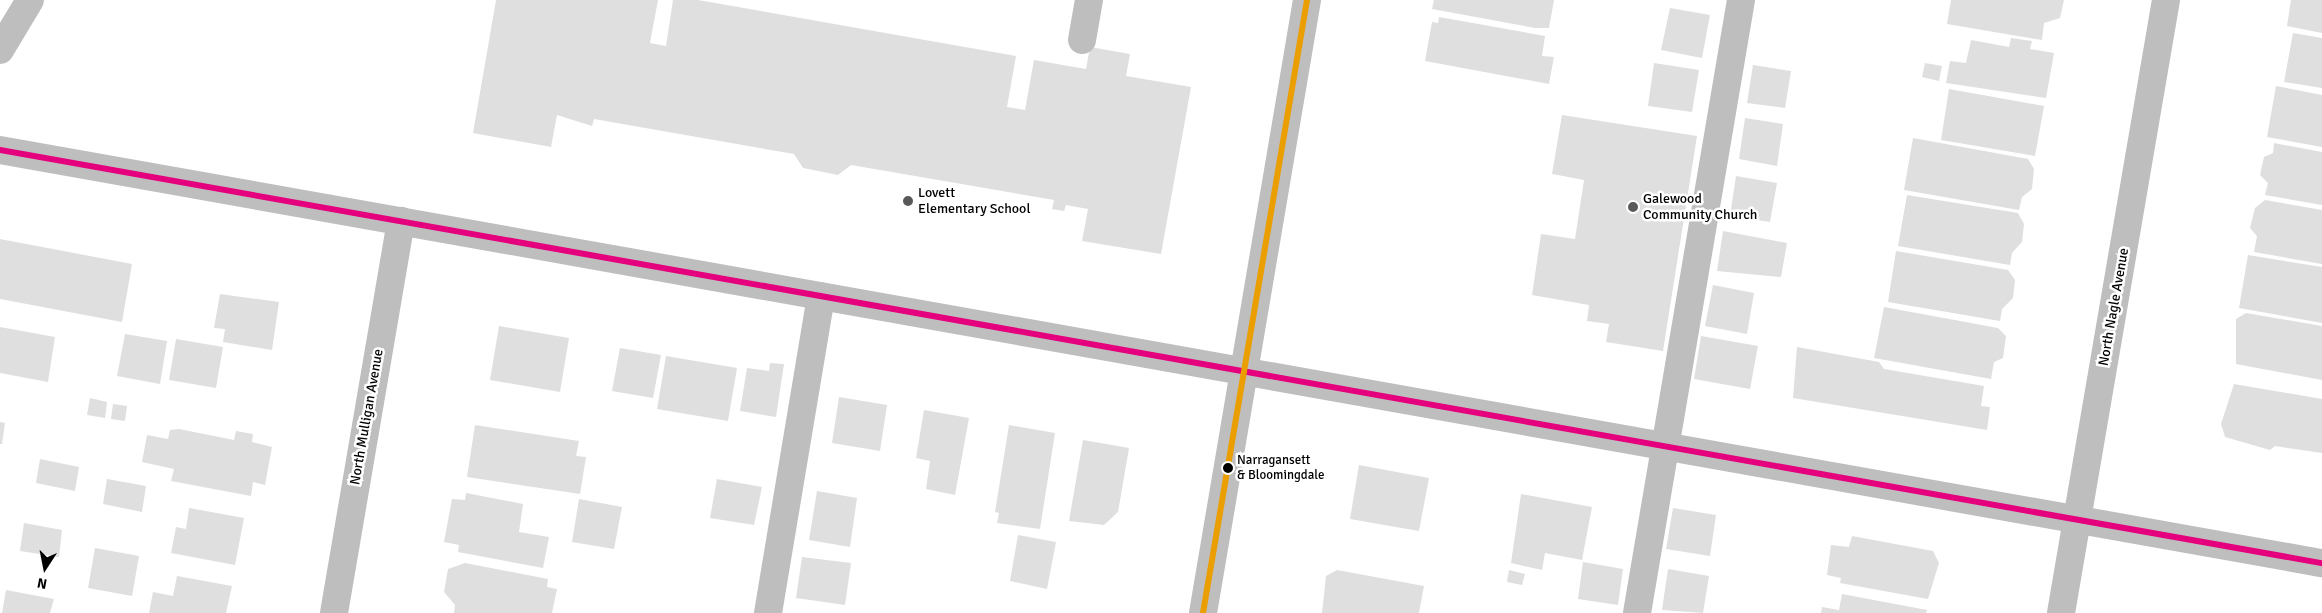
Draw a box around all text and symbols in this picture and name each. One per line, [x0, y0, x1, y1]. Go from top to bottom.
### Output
place label: Lovett Elementary School [918, 185, 1031, 218]
place label: Galewood Community Church [1643, 191, 1757, 223]
marker: Lovett Elementary School [902, 195, 914, 207]
marker: Galewood Community Church [1627, 201, 1639, 213]
street label: North Nagle Avenue [2095, 247, 2133, 367]
street label: North Mulligan Avenue [347, 348, 387, 486]
place label: Narragansett & Bloomingdale [1237, 453, 1325, 484]
marker: Narragansett & Bloomingdale [1223, 463, 1233, 473]
north arrow [20, 543, 70, 593]
text: N [36, 574, 48, 592]

